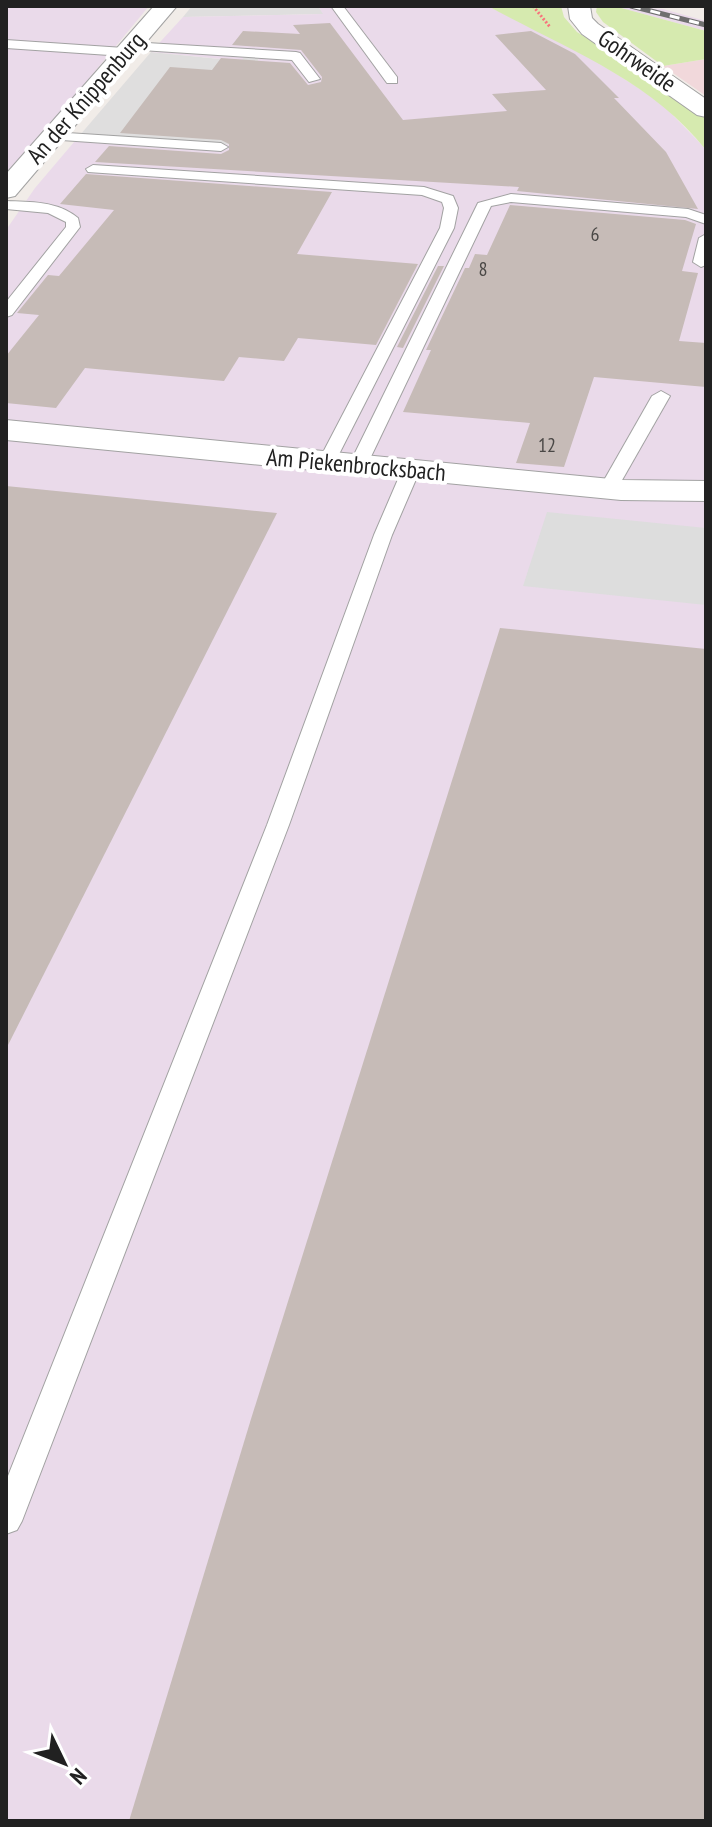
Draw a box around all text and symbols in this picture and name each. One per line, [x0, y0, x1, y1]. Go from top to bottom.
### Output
street label: Gohrweide [592, 22, 683, 99]
street label: An der Knippenburg [20, 25, 151, 170]
house number: 6 [591, 221, 600, 247]
house number: 8 [479, 256, 488, 282]
house number: 12 [538, 432, 556, 458]
street label: Am Piekenbrocksbach [265, 441, 447, 488]
north arrow [24, 1723, 104, 1803]
text: N [64, 1763, 93, 1791]

